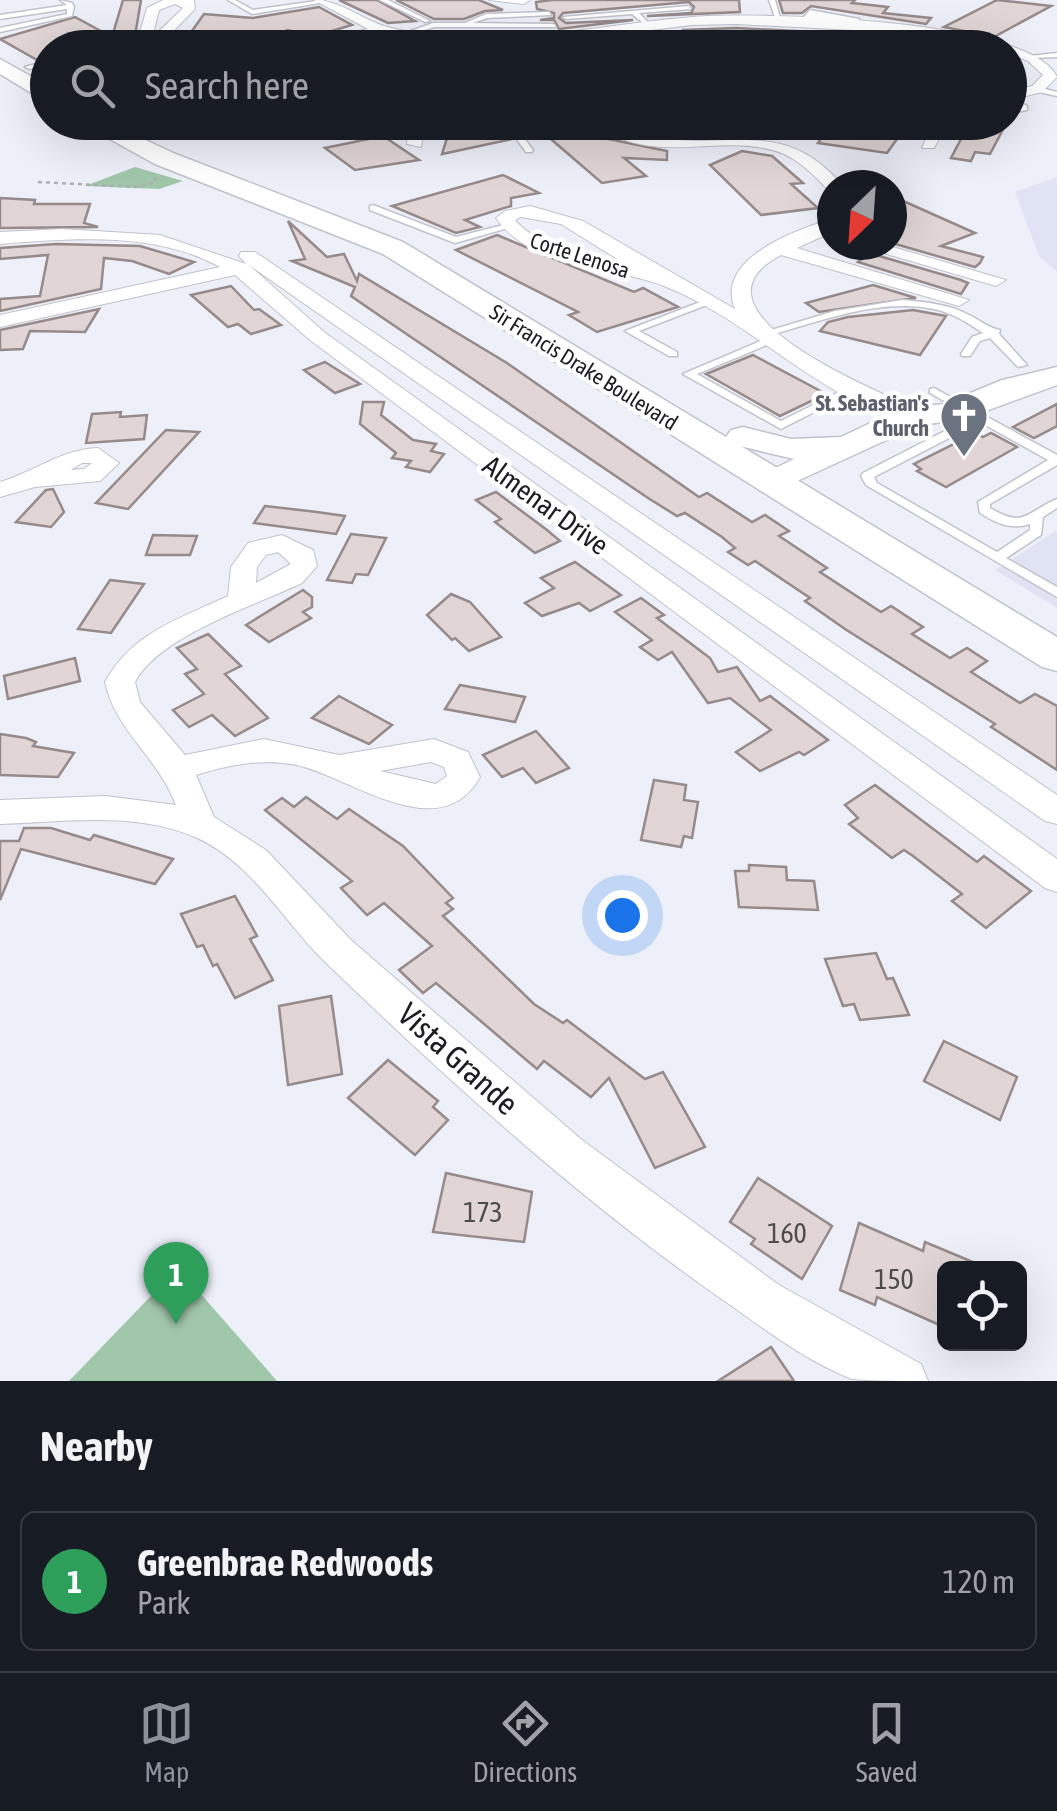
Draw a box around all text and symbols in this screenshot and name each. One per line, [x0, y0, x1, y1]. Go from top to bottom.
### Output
search box [30, 30, 1027, 140]
icon: search [65, 58, 120, 113]
text: Search here [145, 64, 309, 107]
north arrow [817, 170, 907, 260]
street label: Corte Lenosa [527, 227, 633, 283]
street label: Sir Francis Drake Boulevard [485, 299, 683, 435]
place label: St. Sebastian's Church [816, 390, 929, 441]
church icon: St. Sebastian's Church [938, 390, 990, 458]
street label: Almenar Drive [477, 449, 615, 561]
your location [597, 890, 648, 941]
street label: Vista Grande [391, 995, 526, 1122]
house number: 173 [463, 1196, 503, 1228]
house number: 160 [767, 1217, 807, 1249]
pin: 1 [144, 1242, 208, 1324]
map controls [937, 1261, 1027, 1351]
button: locate [937, 1261, 1027, 1351]
house number: 150 [874, 1263, 914, 1295]
text: Nearby [40, 1422, 153, 1470]
text: Greenbrae Redwoods [137, 1541, 433, 1584]
text: 1 [67, 1563, 82, 1600]
text: 120 m [942, 1563, 1015, 1600]
text: Park [137, 1584, 190, 1621]
tab: Map [139, 1696, 194, 1788]
tab: Directions [473, 1696, 577, 1788]
tab: Saved [856, 1696, 918, 1788]

